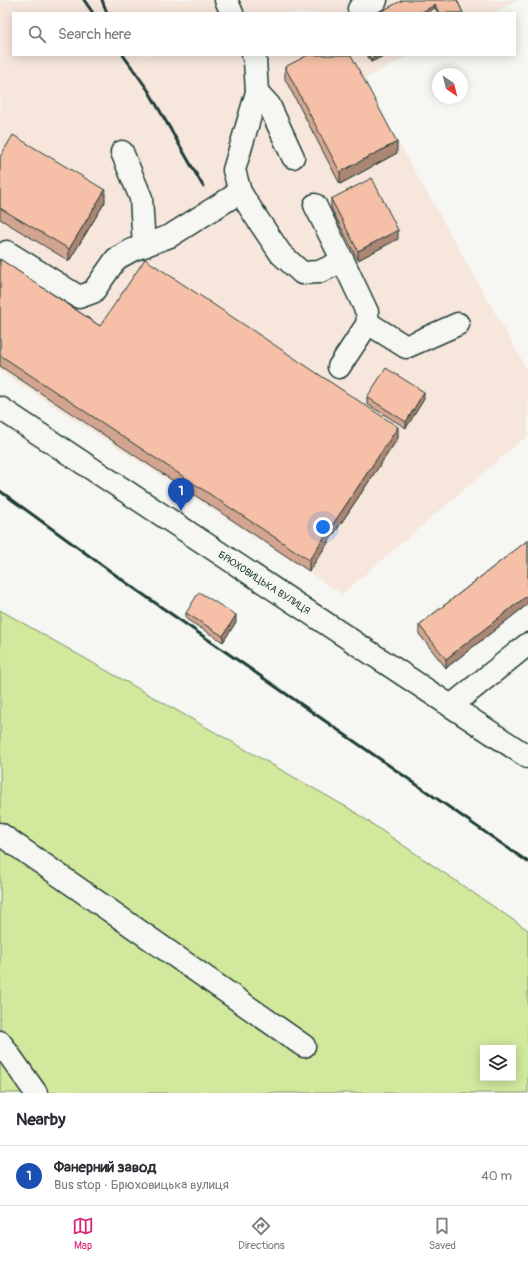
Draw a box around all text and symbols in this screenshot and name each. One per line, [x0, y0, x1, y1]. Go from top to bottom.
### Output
search box [12, 12, 516, 56]
icon: search [26, 23, 48, 45]
text: Search here [58, 25, 131, 44]
north arrow [432, 68, 468, 104]
pin: 1 [168, 478, 194, 511]
your location [313, 517, 333, 537]
street label: БРЮХОВИЦЬКА ВУЛИЦЯ [216, 549, 312, 617]
map controls [480, 1045, 516, 1081]
button: layers [480, 1045, 516, 1081]
text: Nearby [16, 1109, 65, 1130]
text: Фанерний завод [54, 1158, 156, 1177]
text: 1 [26, 1168, 32, 1184]
text: 40 m [481, 1168, 512, 1184]
text: Bus stop · Брюховицька вулиця [54, 1177, 229, 1193]
tab: Map [72, 1215, 94, 1252]
tab: Directions [238, 1215, 285, 1252]
tab: Saved [429, 1215, 456, 1252]

